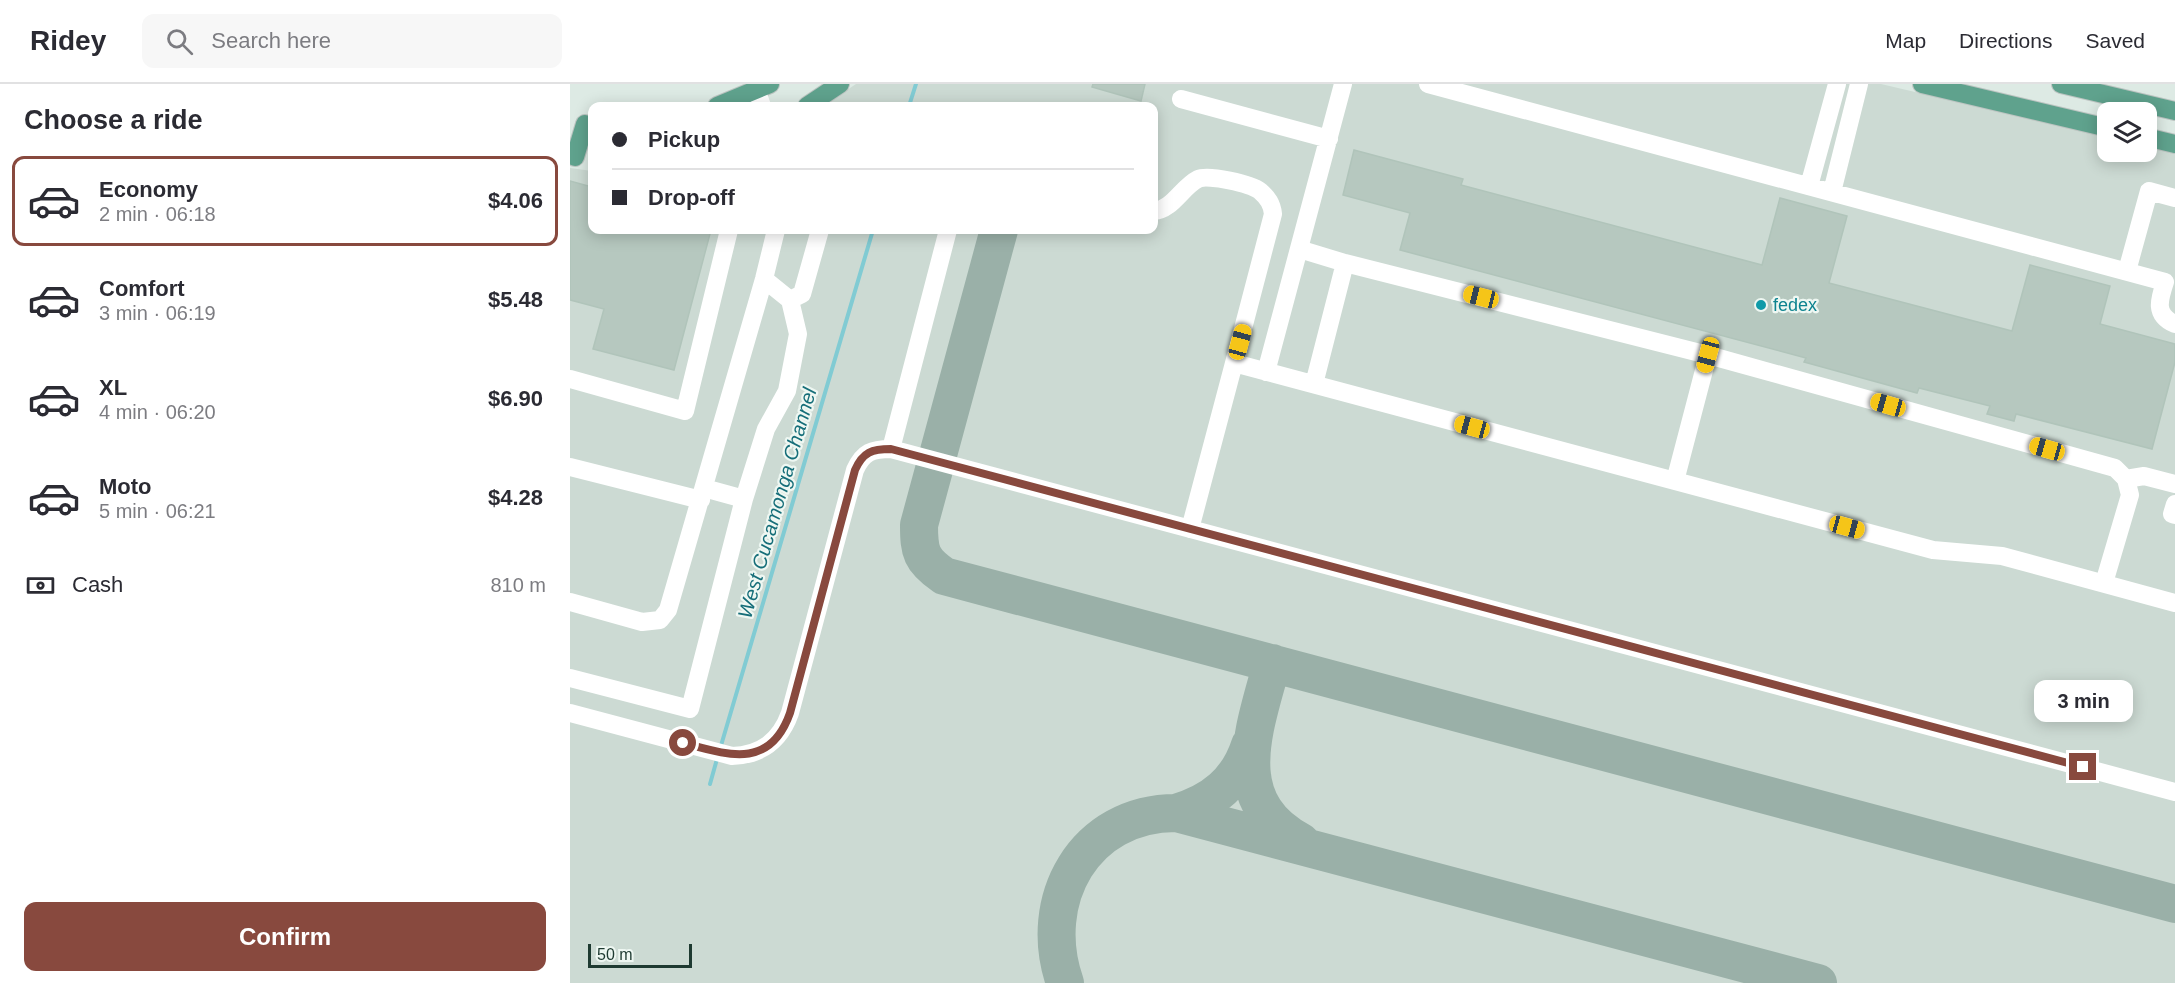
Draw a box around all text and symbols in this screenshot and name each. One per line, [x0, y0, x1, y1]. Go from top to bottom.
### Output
search box [142, 14, 562, 68]
text: Ridey [30, 25, 106, 56]
icon: search [163, 25, 196, 58]
text: Search here [211, 28, 331, 53]
text: Map [1885, 29, 1926, 52]
text: Directions [1959, 29, 2052, 52]
text: Saved [2085, 29, 2145, 52]
map controls [2097, 102, 2157, 162]
button: layers [2097, 102, 2157, 162]
text: Choose a ride [24, 105, 203, 135]
text: Pickup [648, 127, 720, 152]
icon: car [27, 174, 81, 228]
text: Economy [99, 177, 198, 202]
text: Drop-off [648, 185, 735, 210]
text: $4.06 [488, 188, 543, 213]
text: 2 min · 06:18 [99, 203, 216, 225]
icon: car [27, 273, 81, 327]
text: Comfort [99, 276, 185, 301]
car [1461, 284, 1501, 310]
text: $5.48 [488, 287, 543, 312]
place label: fedex [1773, 295, 1817, 315]
marker: fedex [1754, 298, 1768, 312]
text: 3 min · 06:19 [99, 302, 216, 324]
car [1227, 322, 1253, 362]
car [1695, 335, 1721, 375]
icon: car [27, 372, 81, 426]
text: XL [99, 375, 127, 400]
water label: West Cucamonga Channel [734, 385, 821, 621]
text: $6.90 [488, 386, 543, 411]
car [1868, 391, 1908, 419]
text: 4 min · 06:20 [99, 401, 216, 423]
car [1452, 414, 1492, 440]
car [2027, 435, 2067, 463]
icon: car [27, 471, 81, 525]
text: Moto [99, 474, 152, 499]
text: $4.28 [488, 485, 543, 510]
text: 5 min · 06:21 [99, 500, 216, 522]
car [1827, 514, 1867, 540]
icon: cash [24, 569, 57, 602]
text: Cash [72, 572, 123, 597]
text: 810 m [490, 574, 546, 596]
callout: 3 min [2034, 680, 2132, 722]
text: 3 min [2057, 690, 2110, 712]
route start [669, 729, 696, 756]
route end [2069, 753, 2096, 780]
button: Confirm [24, 902, 546, 971]
scale bar [588, 941, 692, 968]
text: 50 m [597, 946, 633, 963]

